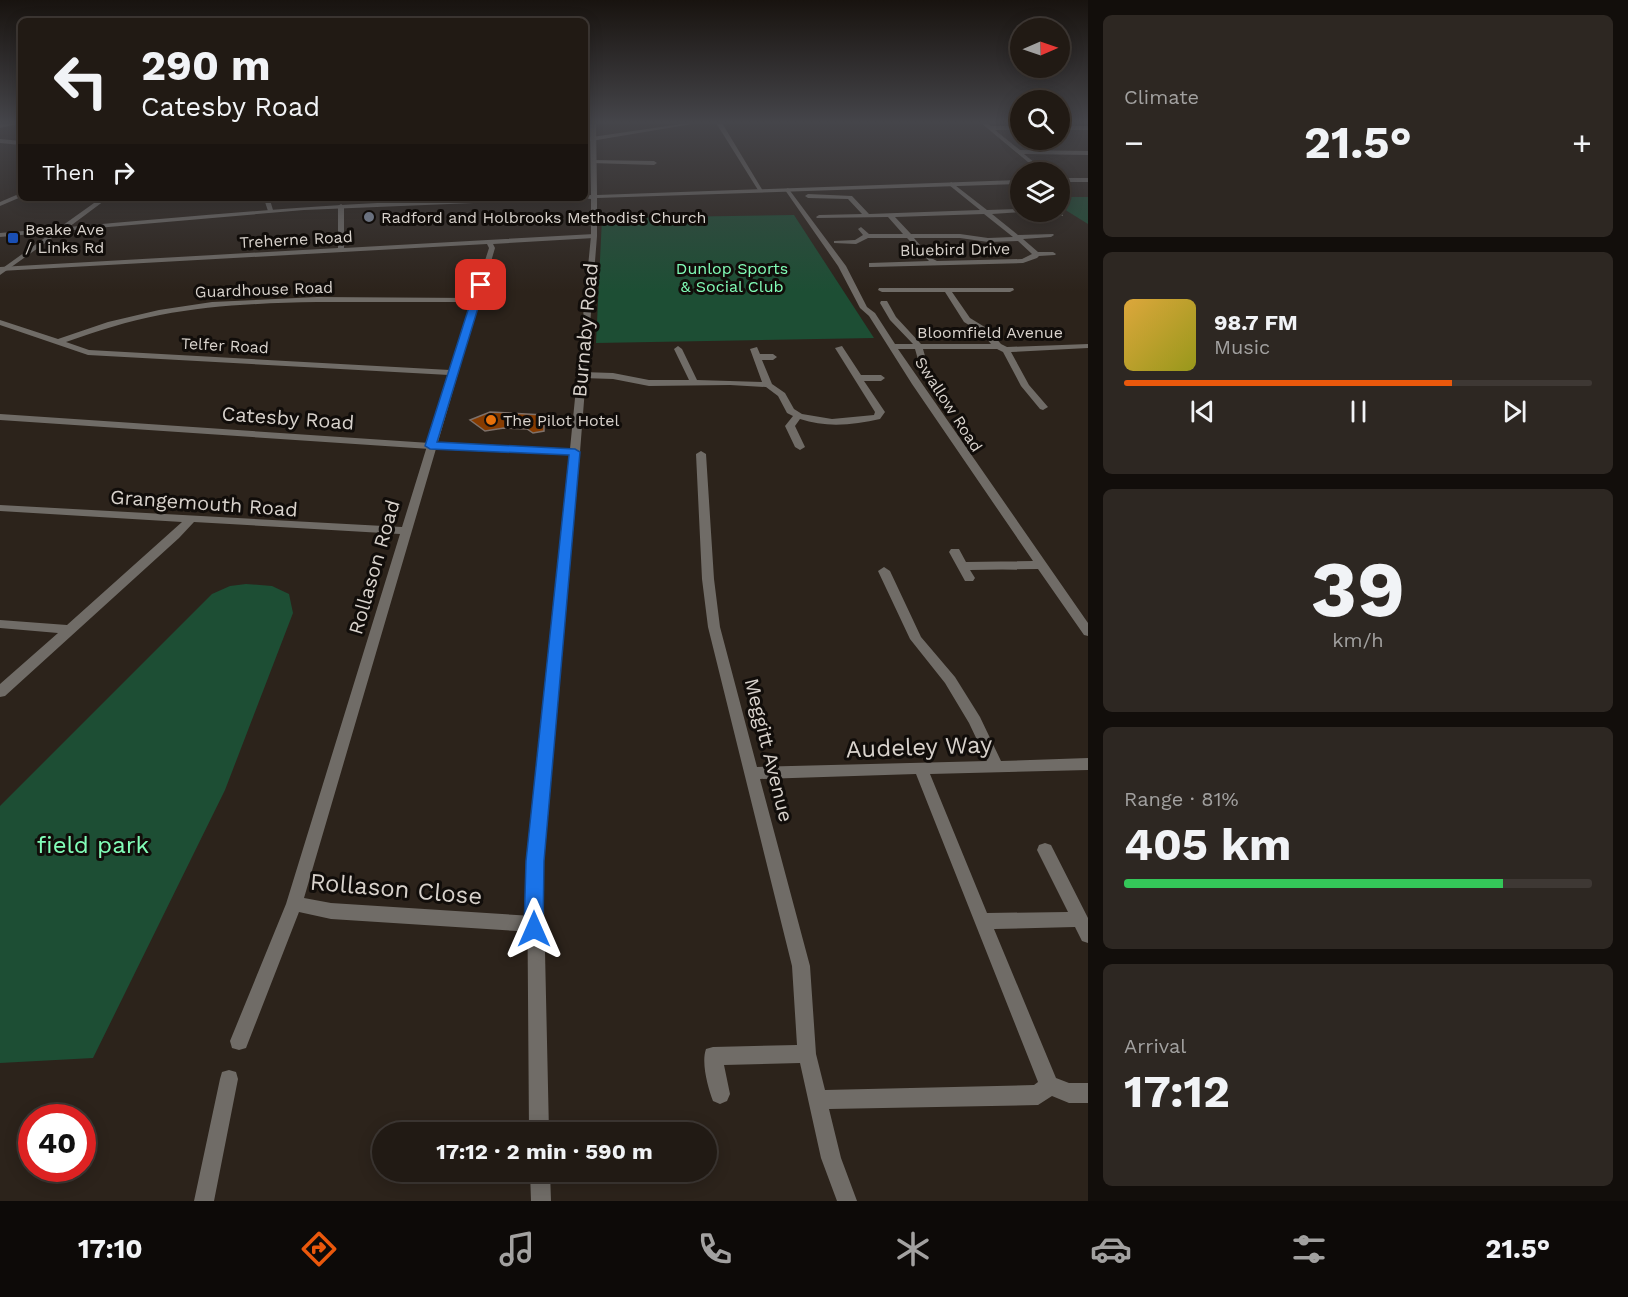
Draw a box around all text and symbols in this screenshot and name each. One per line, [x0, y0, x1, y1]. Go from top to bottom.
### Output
north arrow [1010, 18, 1070, 78]
map controls [1010, 18, 1070, 222]
text: 290 m [141, 41, 271, 90]
icon: left [42, 42, 120, 120]
text: Climate [1124, 85, 1199, 109]
button: search [1010, 90, 1070, 150]
text: Catesby Road [141, 91, 320, 123]
text: 21.5° [1304, 116, 1412, 169]
text: − [1124, 123, 1144, 162]
text: + [1572, 123, 1592, 162]
icon: right [107, 156, 140, 189]
text: Then [42, 160, 95, 185]
button: layers [1010, 162, 1070, 222]
place label: Radford and Holbrooks Methodist Church [381, 208, 707, 227]
marker: Radford and Holbrooks Methodist Church [362, 210, 376, 224]
place label: Beake Ave / Links Rd [25, 220, 104, 257]
street label: Treherne Road [239, 227, 353, 252]
marker: Beake Ave / Links Rd [6, 231, 20, 245]
street label: Bluebird Drive [900, 239, 1010, 260]
pin [455, 259, 506, 310]
park label: Dunlop Sports & Social Club [676, 259, 788, 296]
street label: Burnaby Road [567, 262, 603, 398]
icon: arrive [464, 268, 497, 301]
street label: Guardhouse Road [195, 278, 333, 301]
text: 98.7 FM [1214, 310, 1298, 335]
street label: Bloomfield Avenue [917, 323, 1063, 342]
street label: Telfer Road [181, 334, 269, 357]
text: Music [1214, 335, 1270, 359]
street label: Swallow Road [911, 353, 986, 455]
icon: previous [1186, 395, 1219, 428]
icon: pause [1342, 395, 1375, 428]
icon: next [1498, 395, 1531, 428]
street label: Catesby Road [221, 401, 355, 435]
place label: The Pilot Hotel [503, 411, 619, 430]
marker: The Pilot Hotel [484, 413, 498, 427]
street label: Grangemouth Road [109, 484, 299, 522]
street label: Rollason Road [343, 497, 405, 637]
text: 39 [1311, 543, 1405, 635]
text: km/h [1332, 628, 1384, 652]
street label: Meggitt Avenue [740, 676, 798, 824]
street label: Audeley Way [845, 730, 993, 764]
text: Range · 81% [1124, 787, 1239, 811]
text: 405 km [1124, 818, 1291, 871]
park label: field park [37, 831, 150, 859]
street label: Rollason Close [309, 868, 483, 910]
position arrow [502, 897, 566, 961]
text: Arrival [1124, 1034, 1186, 1058]
text: 17:12 [1124, 1065, 1230, 1118]
speed limit sign: 40 [18, 1104, 96, 1182]
text: 17:12 · 2 min · 590 m [436, 1139, 653, 1164]
icon: directions [298, 1228, 340, 1270]
icon: music [496, 1228, 538, 1270]
icon: phone [694, 1228, 736, 1270]
icon: climate [892, 1228, 934, 1270]
icon: car [1090, 1228, 1132, 1270]
icon: filters [1288, 1228, 1330, 1270]
text: 17:10 [78, 1233, 143, 1265]
text: 21.5° [1485, 1233, 1550, 1265]

